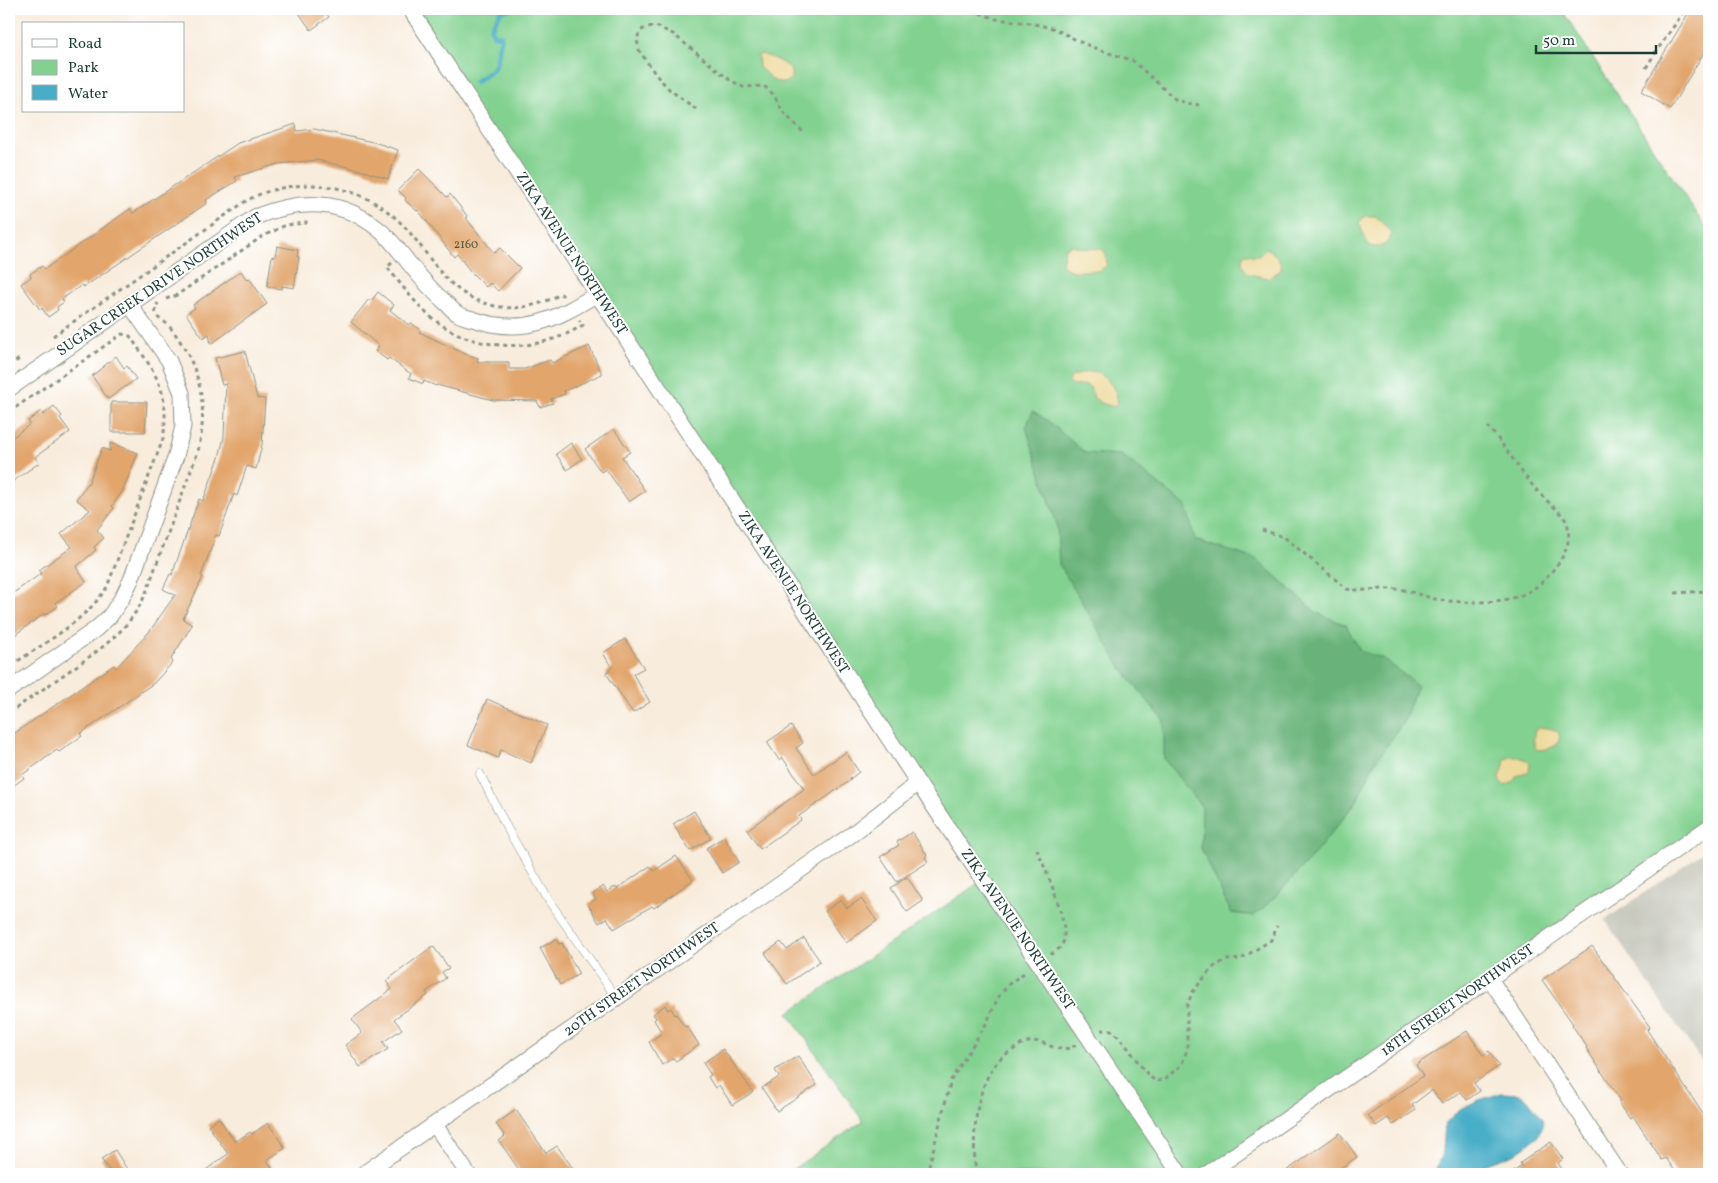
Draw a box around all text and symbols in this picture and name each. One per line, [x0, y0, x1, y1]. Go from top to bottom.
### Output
legend [22, 22, 185, 112]
scale bar [1536, 22, 1656, 54]
text: 50 m [1543, 31, 1575, 52]
text: Road [68, 34, 102, 55]
text: Park [68, 58, 99, 79]
text: Water [68, 84, 108, 105]
street label: ZIKA AVENUE NORTHWEST [510, 168, 632, 340]
street label: SUGAR CREEK DRIVE NORTHWEST [53, 208, 267, 362]
house number: 2160 [454, 237, 478, 253]
street label: ZIKA AVENUE NORTHWEST [732, 507, 854, 679]
street label: ZIKA AVENUE NORTHWEST [955, 845, 1079, 1015]
street label: 20TH STREET NORTHWEST [560, 918, 725, 1042]
street label: 18TH STREET NORTHWEST [1377, 940, 1539, 1062]

